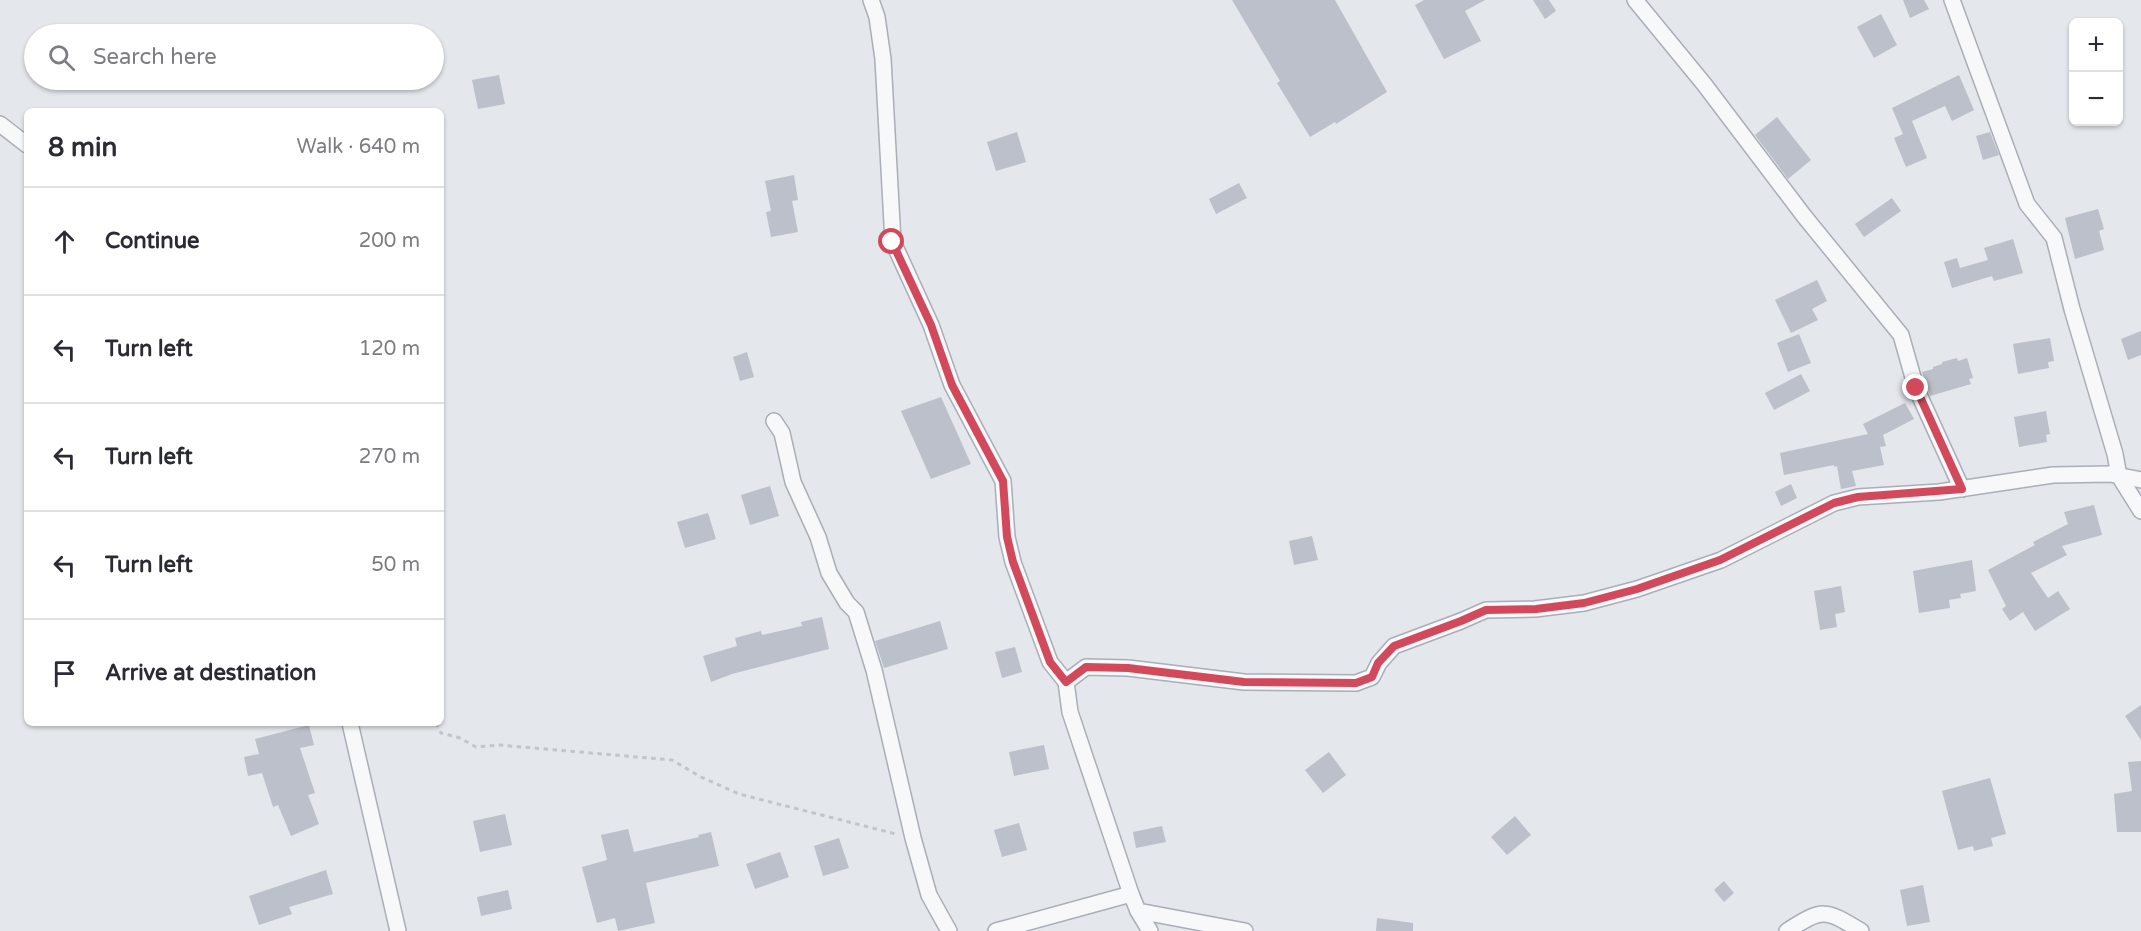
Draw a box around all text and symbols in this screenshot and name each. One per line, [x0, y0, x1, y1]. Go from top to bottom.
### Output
map controls [2069, 18, 2123, 126]
button: + [2069, 18, 2123, 72]
search box [24, 24, 444, 90]
icon: search [45, 41, 78, 74]
text: Search here [93, 44, 217, 70]
button: − [2069, 72, 2123, 126]
text: 8 min [48, 132, 117, 163]
text: Walk · 640 m [297, 135, 420, 159]
icon: ahead [48, 225, 81, 258]
text: Continue [105, 228, 200, 254]
route start [878, 228, 904, 254]
text: 200 m [359, 229, 420, 253]
icon: left [48, 333, 81, 366]
text: Turn left [105, 336, 193, 362]
text: 120 m [359, 337, 420, 361]
route end [1902, 374, 1928, 400]
icon: left [48, 441, 81, 474]
text: Turn left [105, 444, 193, 470]
text: 270 m [359, 445, 420, 469]
icon: left [48, 549, 81, 582]
text: Turn left [105, 552, 193, 578]
text: 50 m [371, 553, 420, 577]
icon: arrive [48, 657, 81, 690]
text: Arrive at destination [105, 660, 316, 686]

